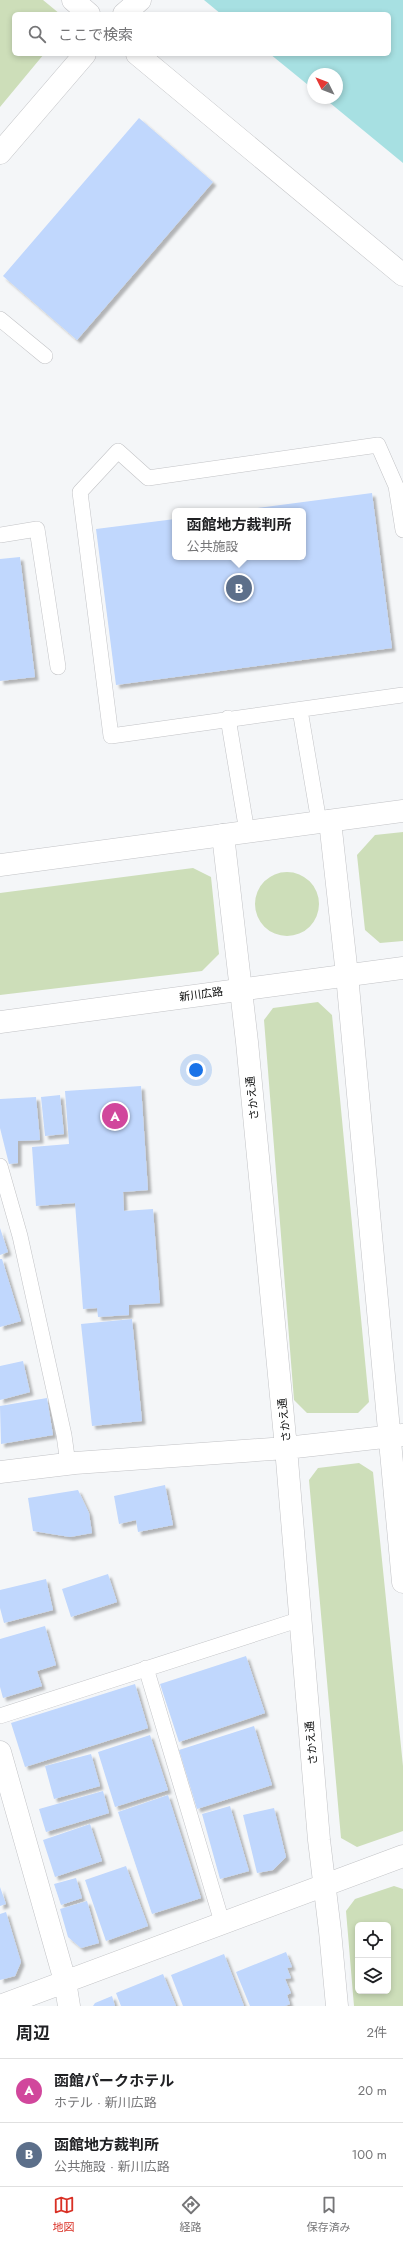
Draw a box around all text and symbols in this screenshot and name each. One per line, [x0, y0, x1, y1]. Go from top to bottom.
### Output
search box [12, 12, 391, 56]
icon: search [26, 23, 48, 45]
text: ここで検索 [58, 24, 133, 46]
north arrow [307, 68, 343, 104]
popup [172, 508, 306, 560]
text: 函館地方裁判所 [186, 514, 292, 536]
text: 公共施設 [186, 537, 239, 556]
pin: B [226, 573, 252, 603]
street label: 新川広路 [178, 983, 224, 1005]
your location [186, 1060, 206, 1080]
street label: さかえ通 [242, 1075, 262, 1121]
pin: A [102, 1101, 128, 1131]
street label: さかえ通 [274, 1397, 294, 1443]
street label: さかえ通 [301, 1720, 321, 1766]
map controls [355, 1922, 391, 1994]
button: locate [355, 1922, 391, 1958]
button: layers [355, 1958, 391, 1994]
text: 周辺 [16, 2021, 50, 2045]
text: 2件 [367, 2023, 387, 2042]
text: 函館パークホテル [54, 2070, 174, 2092]
text: A [24, 2081, 34, 2100]
text: 20 m [358, 2081, 387, 2100]
text: ホテル · 新川広路 [54, 2093, 157, 2112]
text: 函館地方裁判所 [54, 2134, 159, 2156]
text: B [25, 2145, 33, 2164]
text: 100 m [352, 2145, 387, 2164]
text: 公共施設 · 新川広路 [54, 2157, 170, 2176]
tab: 地図 [53, 2194, 75, 2235]
tab: 経路 [180, 2194, 202, 2235]
tab: 保存済み [307, 2194, 351, 2235]

